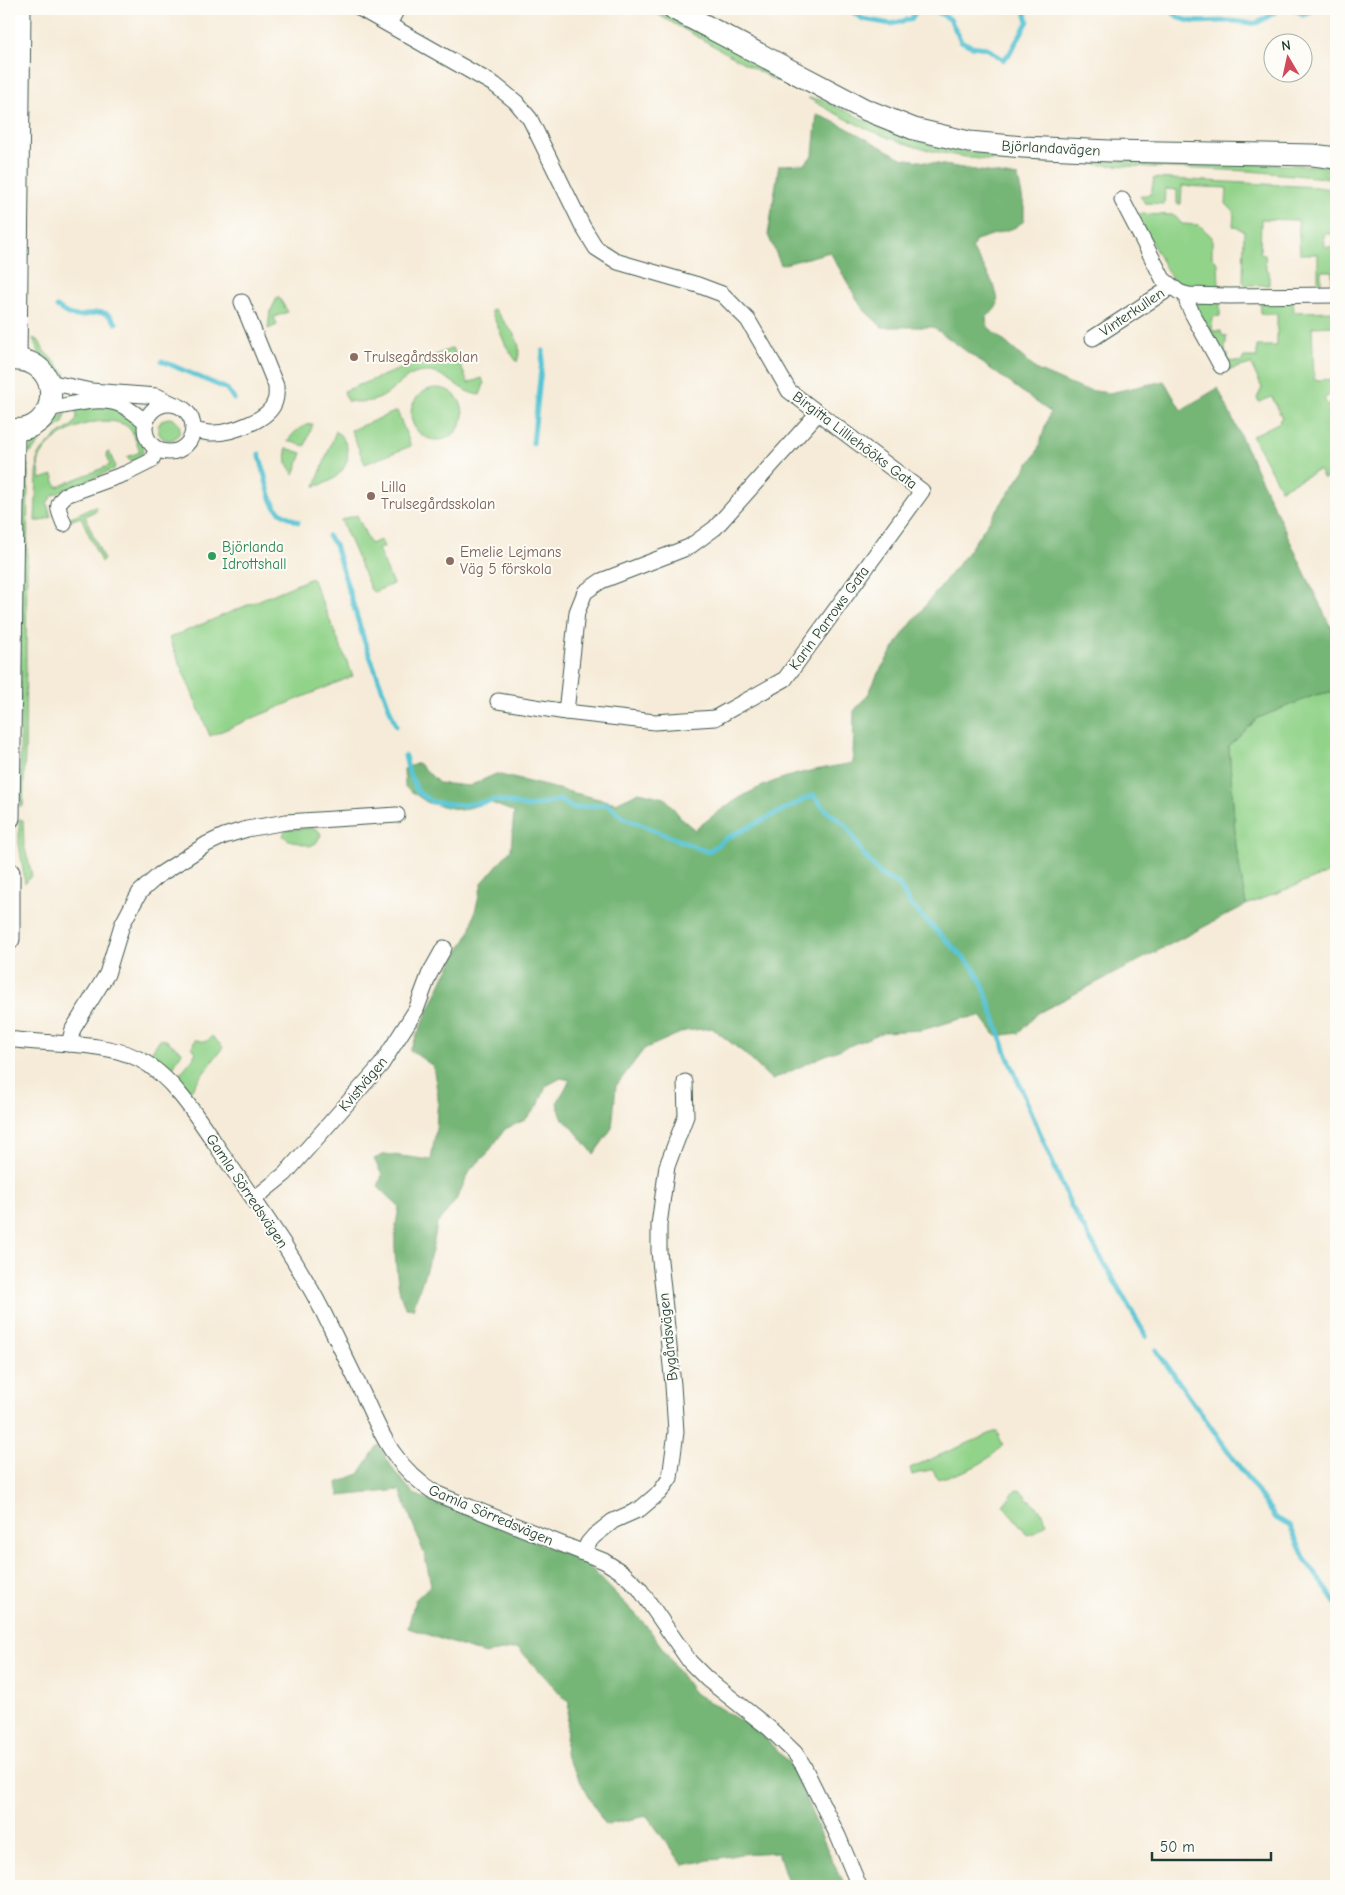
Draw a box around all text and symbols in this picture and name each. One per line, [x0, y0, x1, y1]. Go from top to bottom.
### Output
north arrow [1262, 32, 1312, 82]
text: N [1280, 37, 1292, 55]
street label: Björlandavägen [1001, 136, 1101, 160]
street label: Vinterkullen [1096, 284, 1168, 340]
place label: Trulsegårdsskolan [364, 348, 478, 366]
marker: Trulsegårdsskolan [348, 351, 360, 363]
street label: Birgitta Lilliehööks Gata [789, 387, 921, 493]
place label: Lilla Trulsegårdsskolan [381, 478, 495, 513]
marker: Lilla Trulsegårdsskolan [365, 490, 377, 502]
place label: Björlanda Idrottshall [222, 538, 287, 573]
place label: Emelie Lejmans Väg 5 förskola [460, 543, 561, 578]
marker: Björlanda Idrottshall [206, 550, 218, 562]
marker: Emelie Lejmans Väg 5 förskola [444, 555, 456, 567]
street label: Karin Parrows Gata [785, 563, 873, 673]
street label: Kvistvägen [335, 1053, 391, 1115]
street label: Gamla Sörredsvägen [202, 1130, 292, 1252]
street label: Bygårdsvägen [654, 1292, 682, 1382]
street label: Gamla Sörredsvägen [426, 1481, 556, 1549]
scale bar [1152, 1830, 1271, 1862]
text: 50 m [1160, 1838, 1195, 1856]

